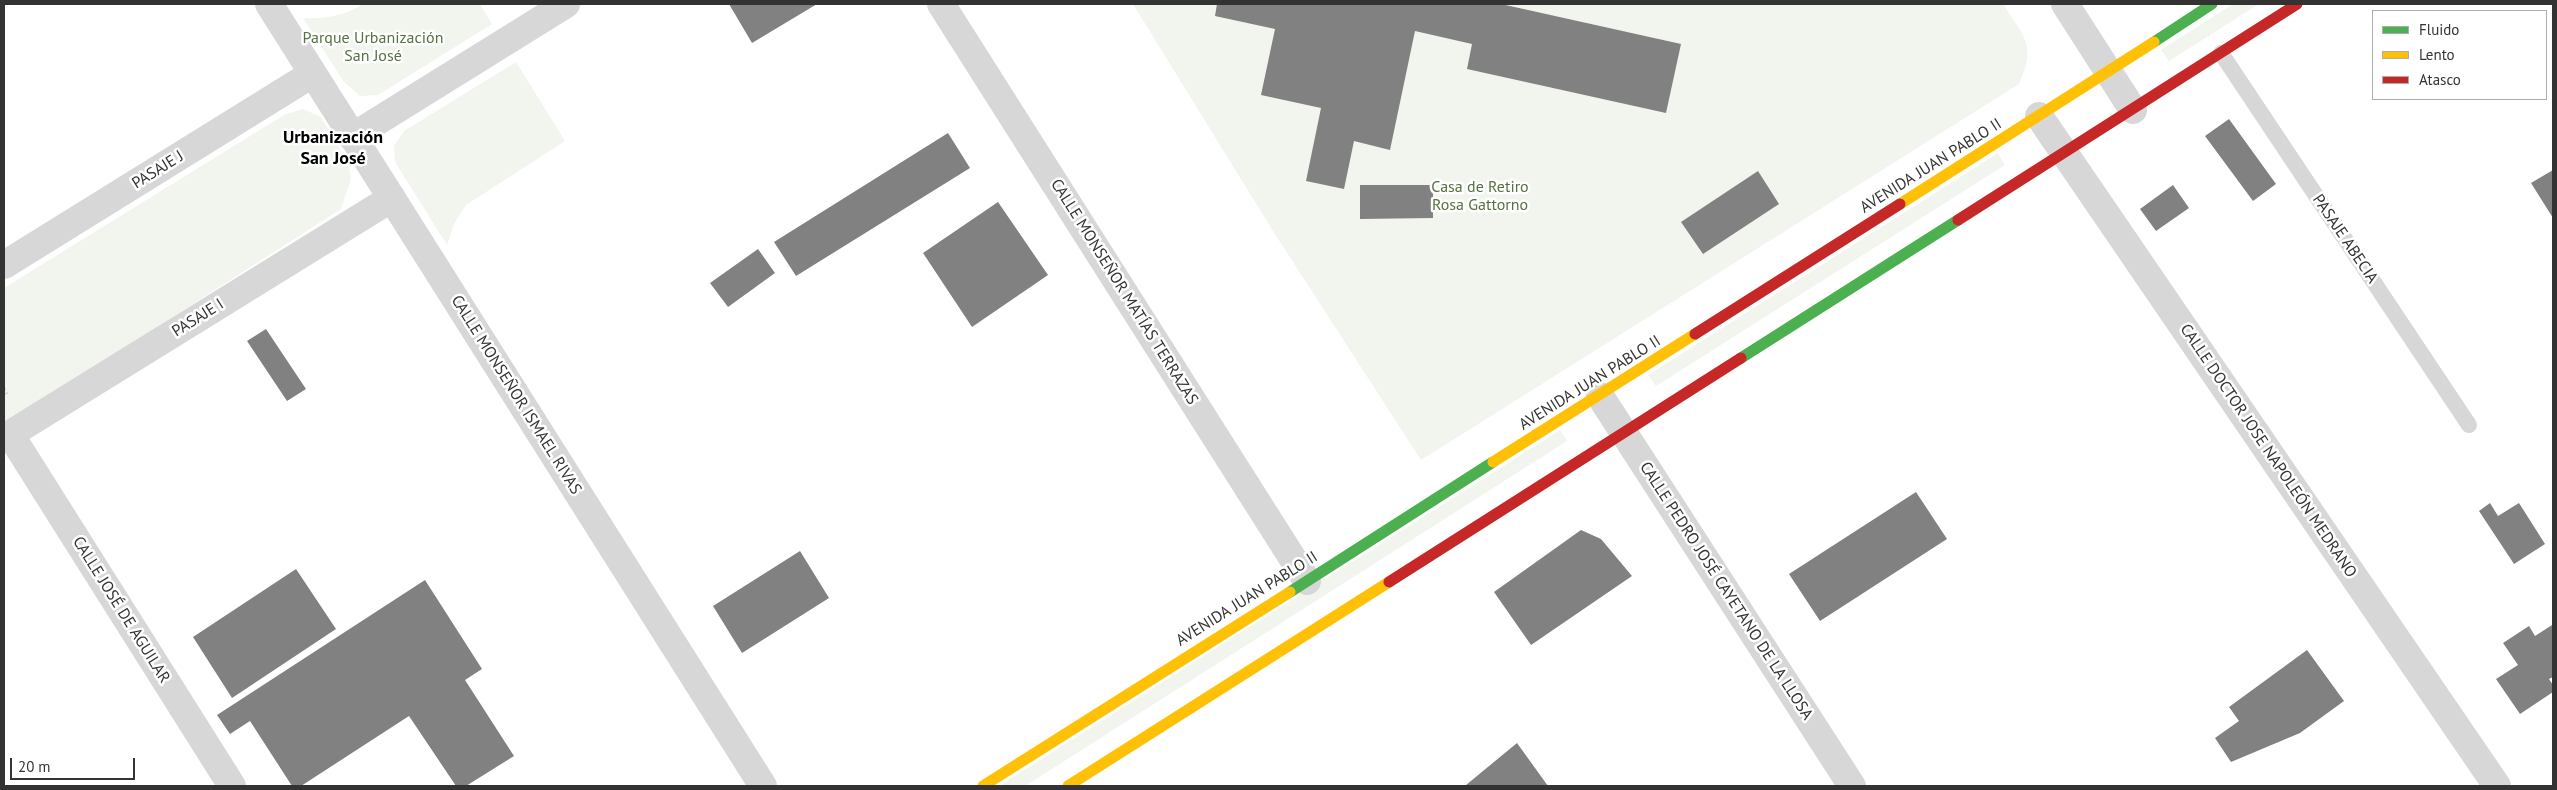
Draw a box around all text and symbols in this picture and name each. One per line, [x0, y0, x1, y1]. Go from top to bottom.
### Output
legend [2372, 10, 2547, 100]
text: Fluido [2419, 20, 2459, 39]
park label: Parque Urbanización San José [303, 28, 443, 66]
text: Lento [2419, 45, 2455, 64]
text: Atasco [2419, 70, 2461, 89]
street label: AVENIDA JUAN PABLO II [1857, 115, 2005, 217]
district label: Urbanización San José [283, 127, 383, 170]
street label: PASAJE J [129, 147, 187, 193]
street label: CALLE MONSEÑOR MATÍAS TERRAZAS [1046, 176, 1202, 408]
park label: Casa de Retiro Rosa Gattorno [1431, 177, 1529, 215]
street label: PASAJE ABECIA [2308, 191, 2382, 287]
street label: CALLE MONSEÑOR ISMAEL RIVAS [447, 292, 585, 498]
street label: PASAJE I [169, 295, 227, 341]
street label: CALLE DOCTOR JOSE NAPOLEÓN MEDRANO [2176, 321, 2360, 581]
street label: AVENIDA JUAN PABLO II [1516, 332, 1664, 434]
street label: CALLE PEDRO JOSÉ CAYETANO DE LA LLOSA [1635, 458, 1817, 724]
street label: CALLE JOSÉ DE AGUILAR [68, 533, 174, 687]
street label: AVENIDA JUAN PABLO II [1173, 548, 1321, 650]
scale bar [12, 748, 138, 780]
text: 20 m [18, 757, 51, 776]

